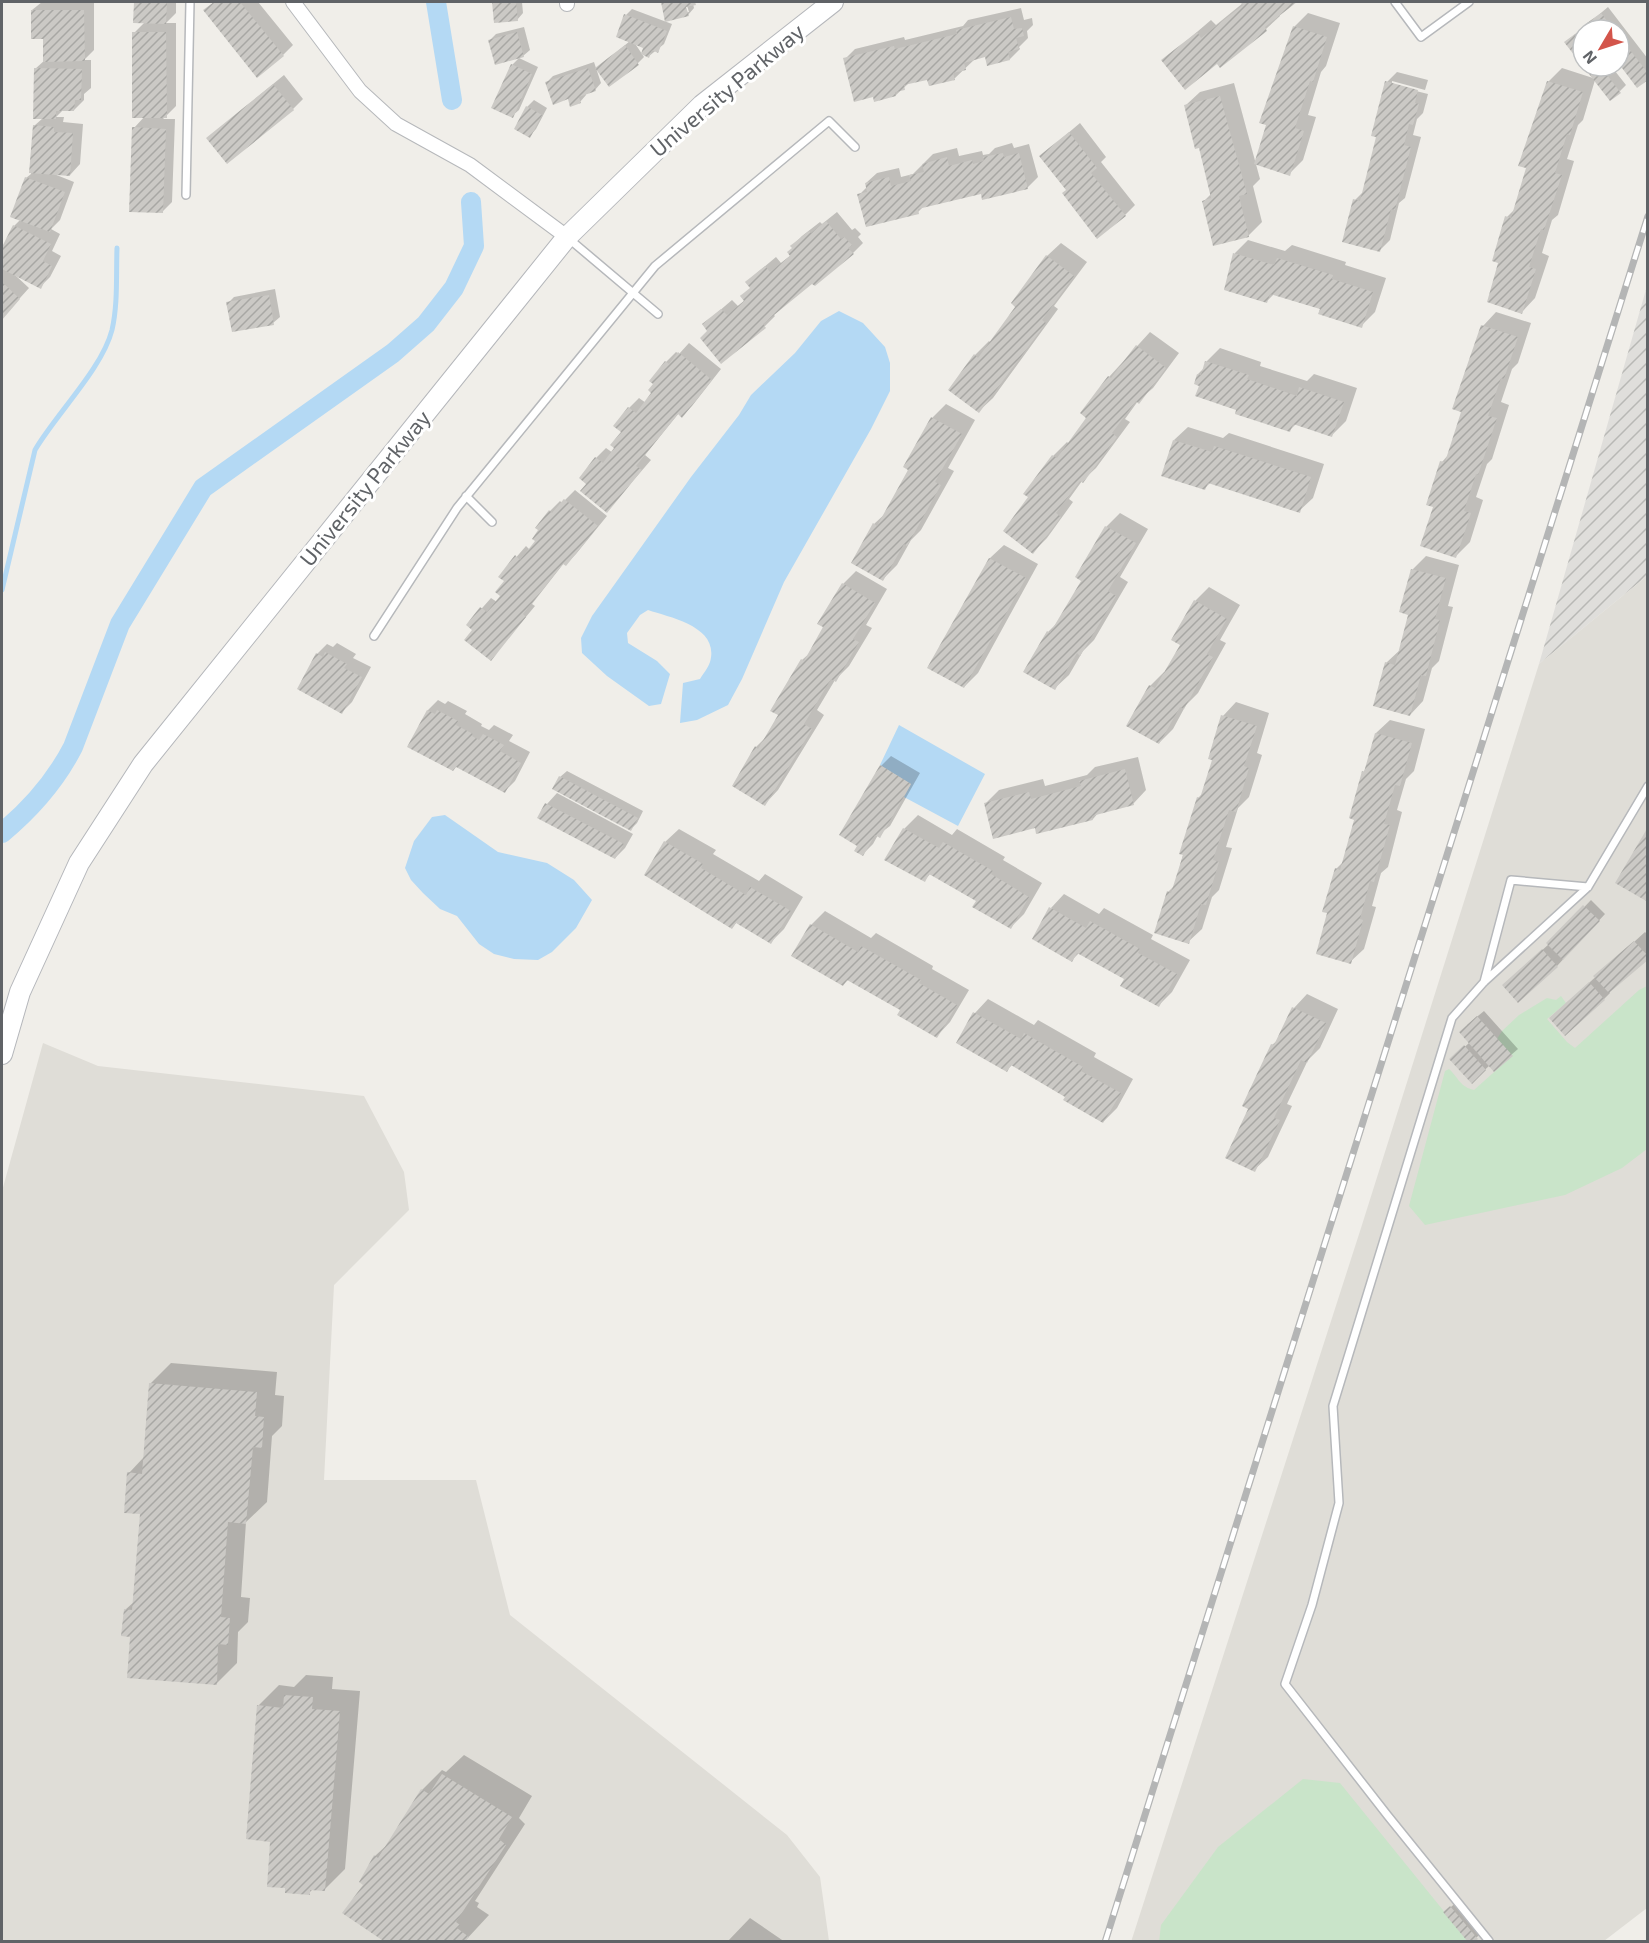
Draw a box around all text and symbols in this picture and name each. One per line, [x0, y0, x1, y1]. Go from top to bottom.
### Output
street label: University Parkway [644, 17, 809, 161]
north arrow [1571, 18, 1631, 78]
text: N [1578, 47, 1600, 68]
street label: University Parkway [293, 404, 435, 571]

